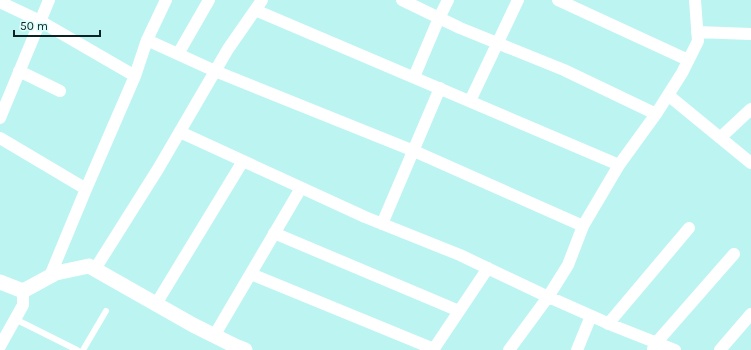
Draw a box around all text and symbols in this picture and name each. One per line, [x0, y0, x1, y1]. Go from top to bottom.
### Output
scale bar [14, 12, 100, 38]
text: 50 m [20, 19, 48, 33]

